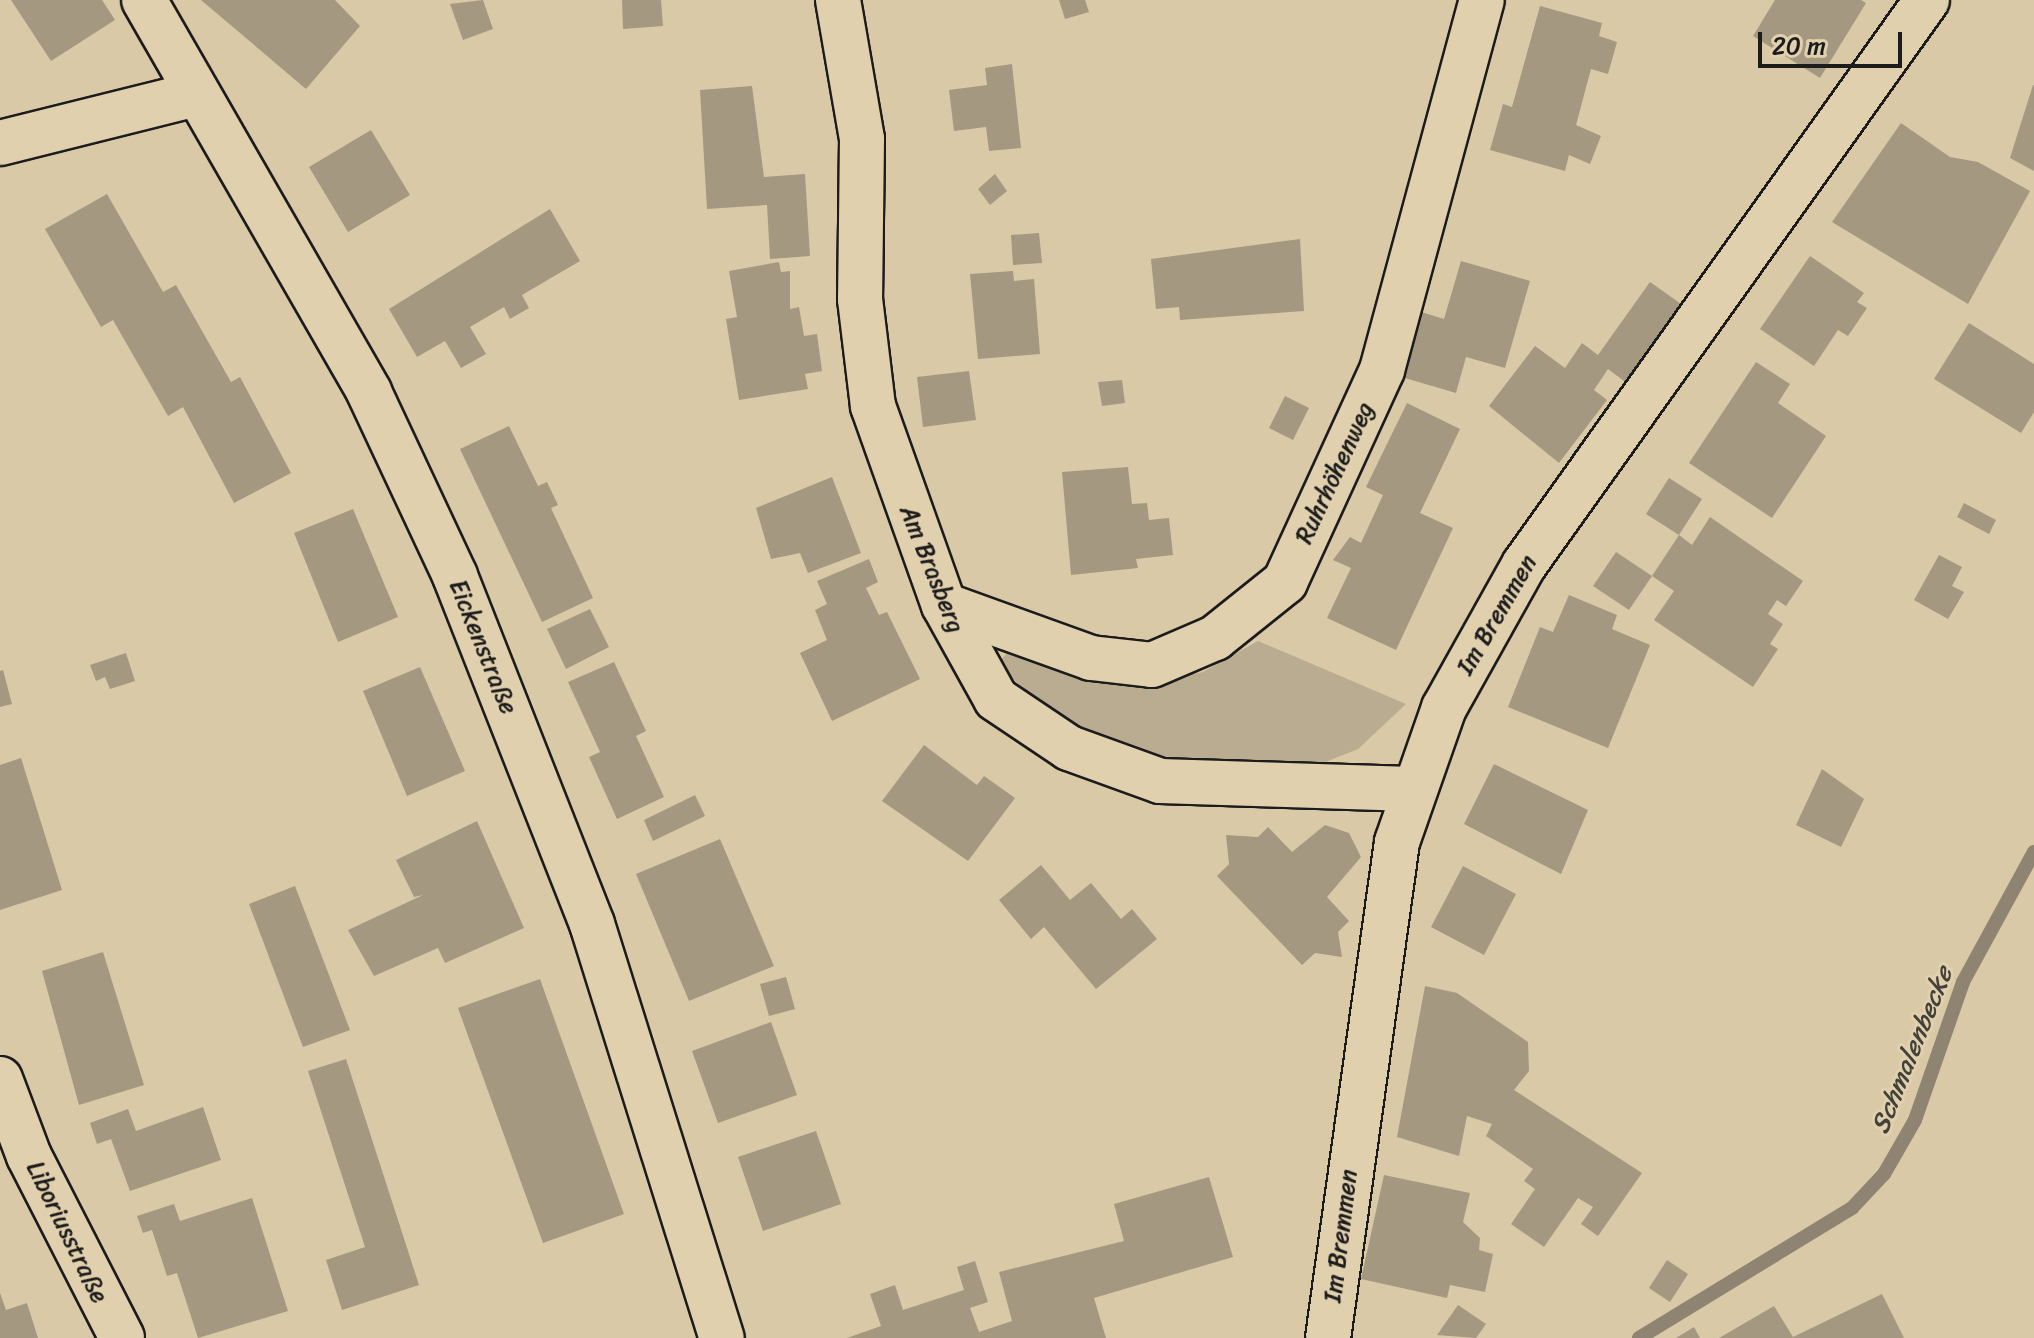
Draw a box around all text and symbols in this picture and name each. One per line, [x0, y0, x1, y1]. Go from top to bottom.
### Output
scale bar [1762, 16, 1906, 66]
text: 20 m [1772, 25, 1826, 67]
street label: Ruhrhöhenweg [1290, 398, 1380, 548]
street label: Am Brasberg [893, 501, 971, 637]
street label: Im Bremmen [1451, 550, 1543, 680]
street label: Eickenstraße [443, 576, 523, 718]
water label: Schmalenbecke [1864, 962, 1960, 1138]
street label: Liboriusstraße [20, 1157, 114, 1307]
street label: Im Bremmen [1319, 1168, 1363, 1304]

